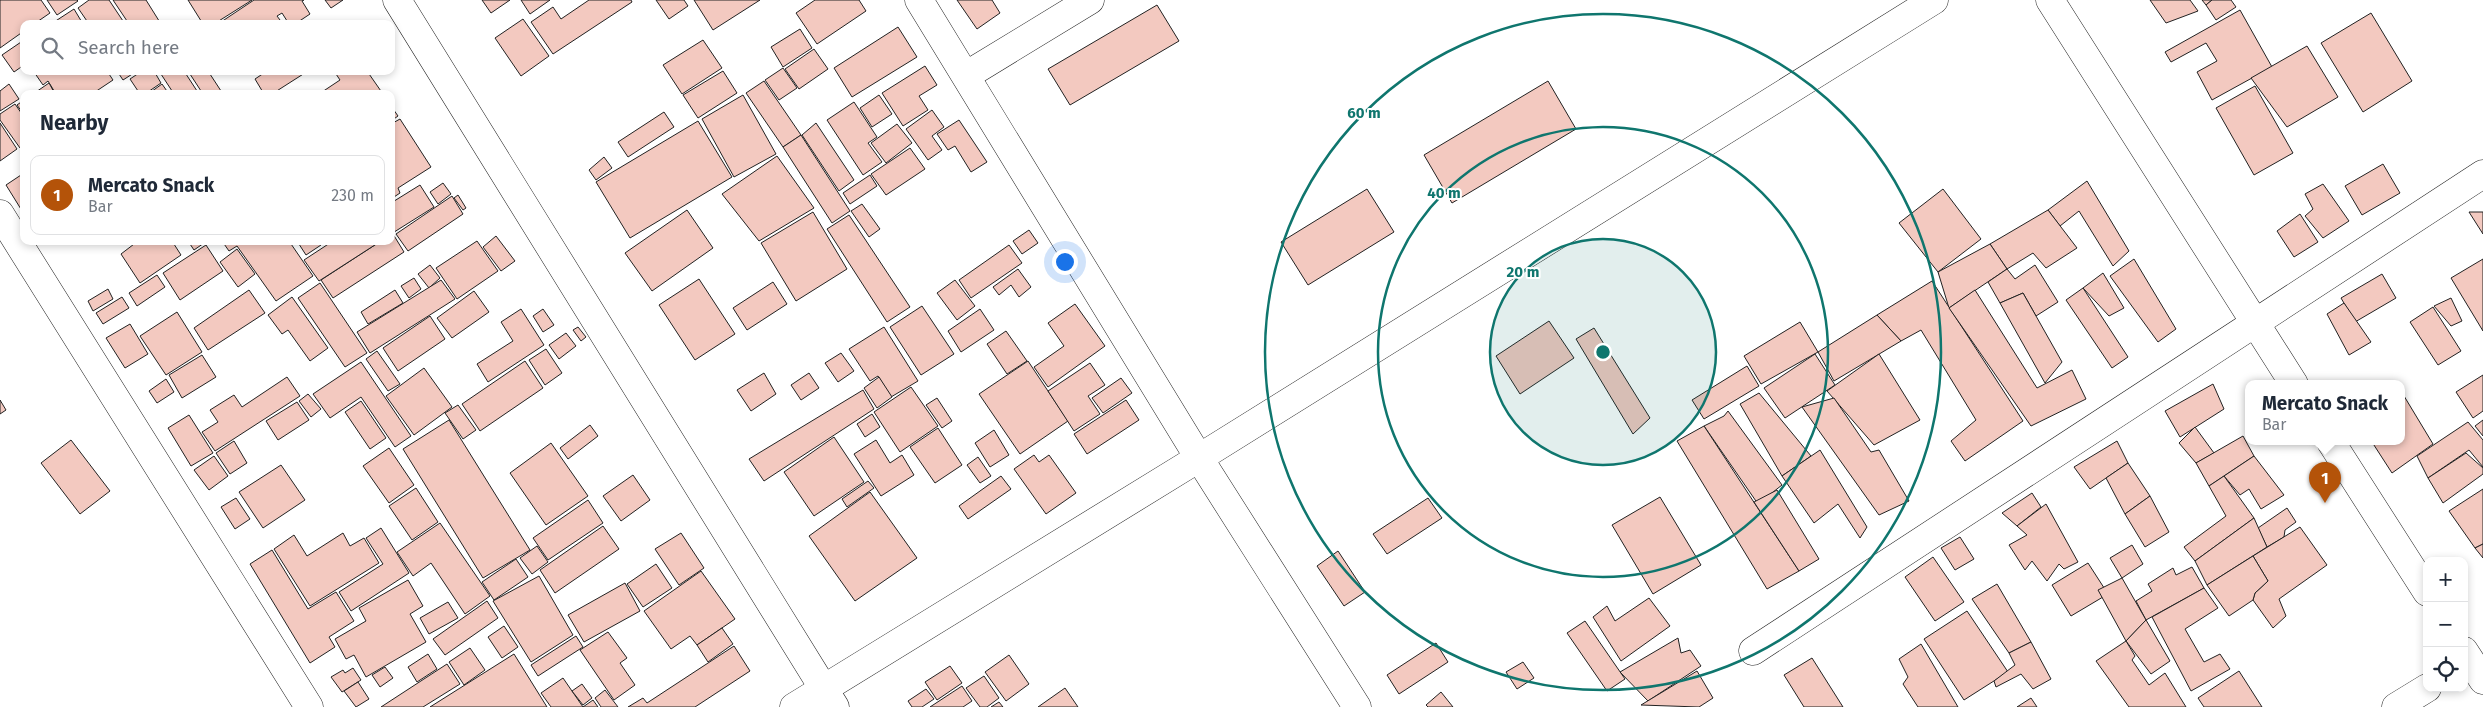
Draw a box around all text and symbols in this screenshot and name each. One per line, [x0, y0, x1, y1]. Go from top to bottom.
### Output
search box [20, 20, 395, 75]
icon: search [38, 34, 66, 62]
text: Search here [78, 36, 179, 59]
text: 60 m [1347, 104, 1381, 122]
text: Nearby [40, 110, 108, 136]
text: Mercato Snack [88, 174, 214, 197]
text: 40 m [1427, 184, 1461, 202]
text: 1 [53, 186, 61, 205]
text: 230 m [331, 186, 374, 205]
text: Bar [88, 197, 113, 216]
your location [1052, 249, 1078, 275]
text: 20 m [1507, 263, 1539, 281]
centre of rings [1594, 343, 1612, 361]
popup [2245, 380, 2405, 445]
text: Mercato Snack [2262, 392, 2388, 415]
text: Bar [2262, 415, 2287, 434]
pin: 1 [2309, 462, 2341, 503]
map controls [2423, 557, 2468, 692]
button: + [2423, 557, 2468, 602]
button: − [2423, 602, 2468, 647]
button: locate [2423, 647, 2468, 692]

